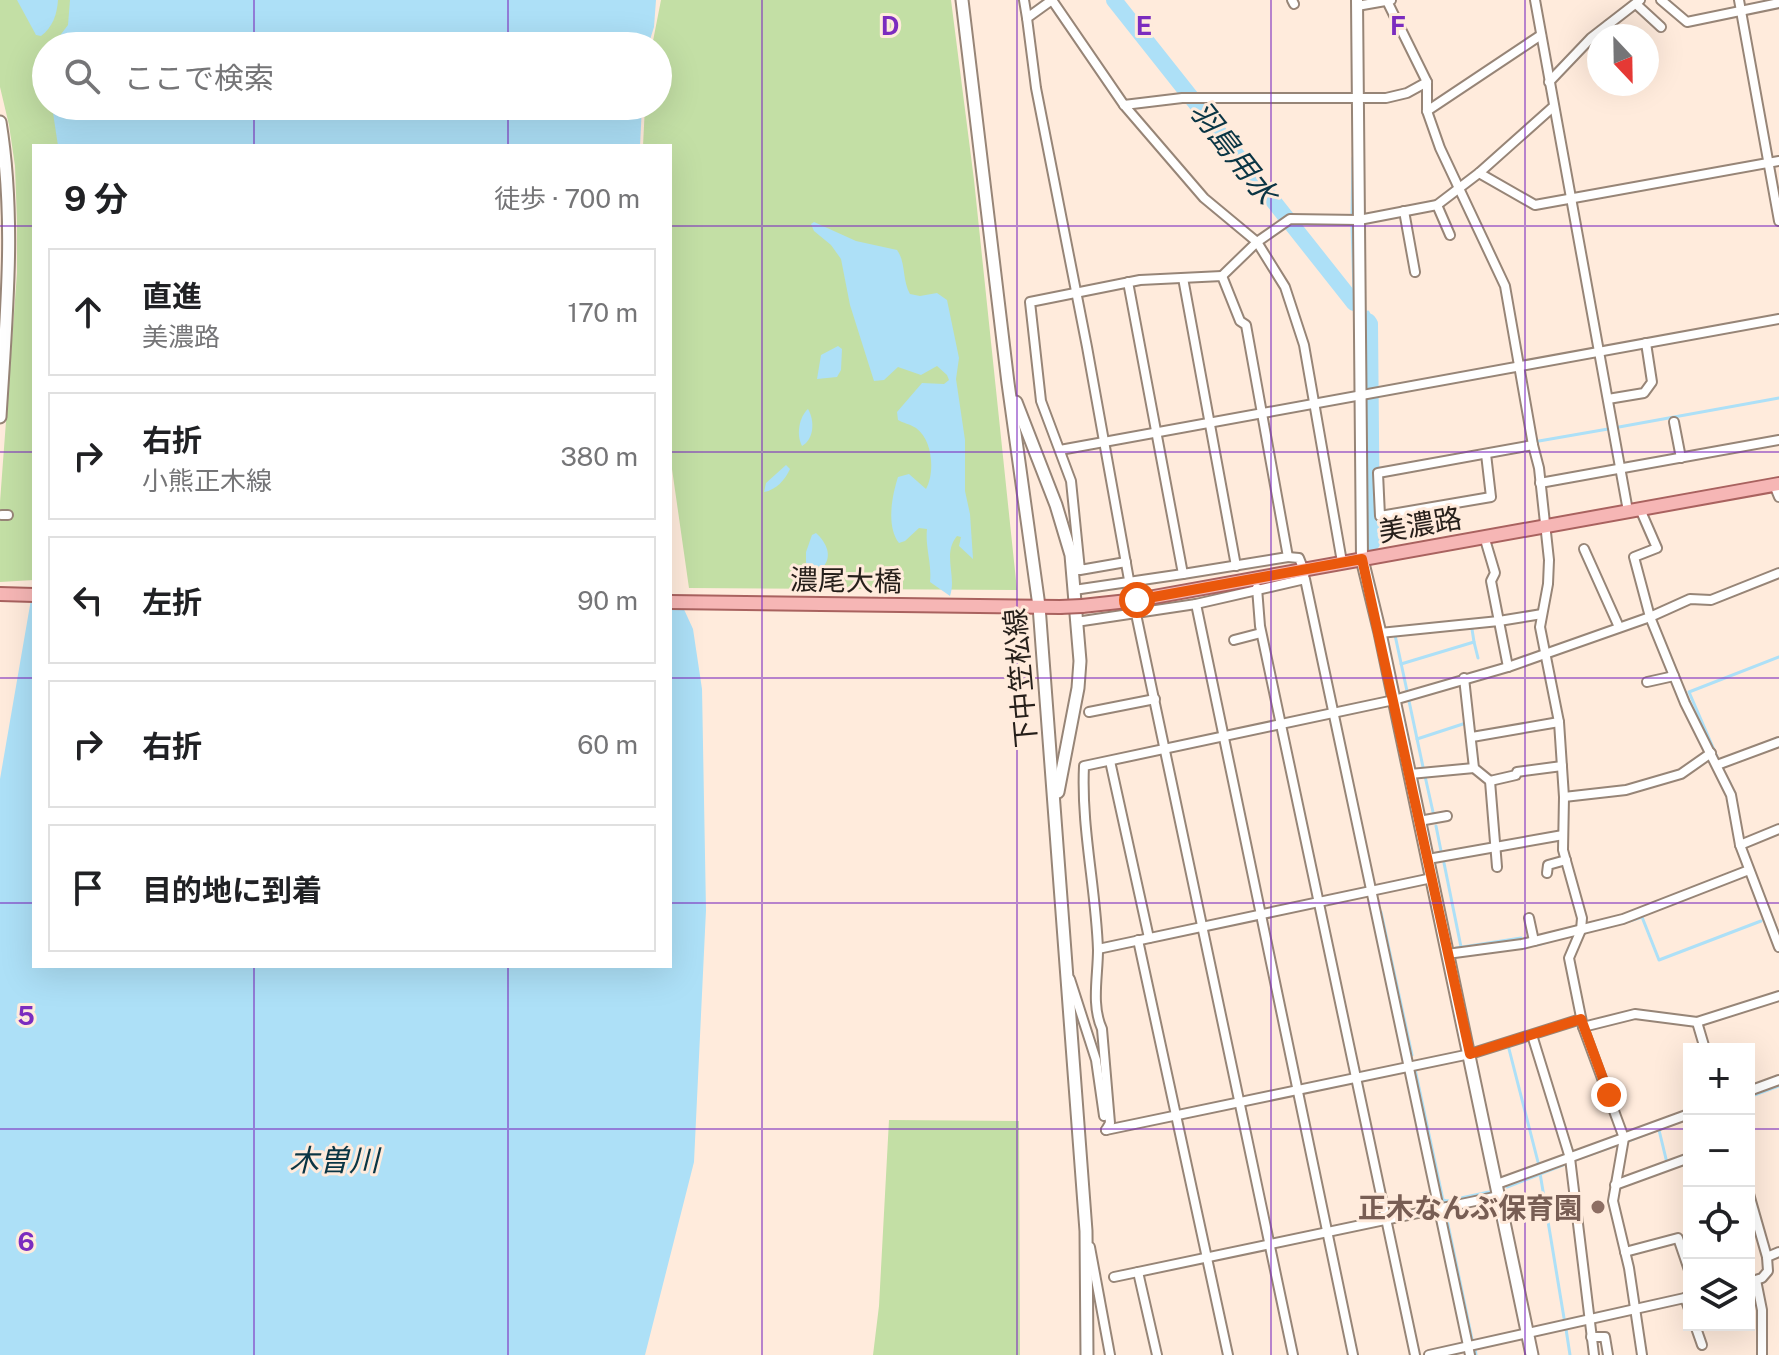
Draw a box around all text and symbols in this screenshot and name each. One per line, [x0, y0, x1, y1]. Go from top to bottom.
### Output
text: D [881, 10, 899, 41]
text: E [1136, 10, 1152, 41]
text: F [1390, 10, 1406, 41]
north arrow [1587, 24, 1659, 96]
search box [32, 32, 672, 120]
icon: search [60, 54, 104, 98]
text: ここで検索 [124, 60, 274, 96]
water label: 羽島用水 [1183, 94, 1287, 213]
text: 9 分 [64, 179, 128, 219]
text: 徒歩 · 700 m [494, 183, 640, 214]
text: 直進 [142, 278, 202, 314]
icon: ahead [66, 290, 110, 334]
text: 170 m [568, 297, 638, 328]
text: 美濃路 [142, 321, 220, 352]
text: 右折 [142, 422, 202, 458]
icon: right [66, 434, 110, 478]
text: 380 m [560, 441, 638, 472]
text: 小熊正木線 [142, 465, 272, 496]
street label: 美濃路 [1376, 500, 1464, 548]
street label: 濃尾大橋 [790, 563, 902, 597]
icon: left [66, 578, 110, 622]
route start [1119, 582, 1155, 618]
text: 左折 [142, 584, 202, 620]
text: 90 m [577, 585, 638, 616]
street label: 下中笠松線 [997, 607, 1043, 749]
icon: right [66, 722, 110, 766]
text: 右折 [142, 728, 202, 764]
text: 60 m [577, 729, 638, 760]
icon: arrive [66, 866, 110, 910]
text: 目的地に到着 [142, 872, 322, 908]
text: 5 [17, 1000, 35, 1031]
map controls [1683, 1043, 1755, 1331]
button: + [1683, 1043, 1755, 1115]
route end [1591, 1077, 1627, 1113]
button: − [1683, 1115, 1755, 1187]
water label: 木曽川 [289, 1142, 382, 1178]
button: locate [1683, 1187, 1755, 1259]
place label: 正木なんぶ保育園 [1358, 1191, 1582, 1224]
marker: 正木なんぶ保育園 [1589, 1198, 1607, 1216]
text: 6 [17, 1226, 35, 1257]
button: layers [1683, 1259, 1755, 1331]

